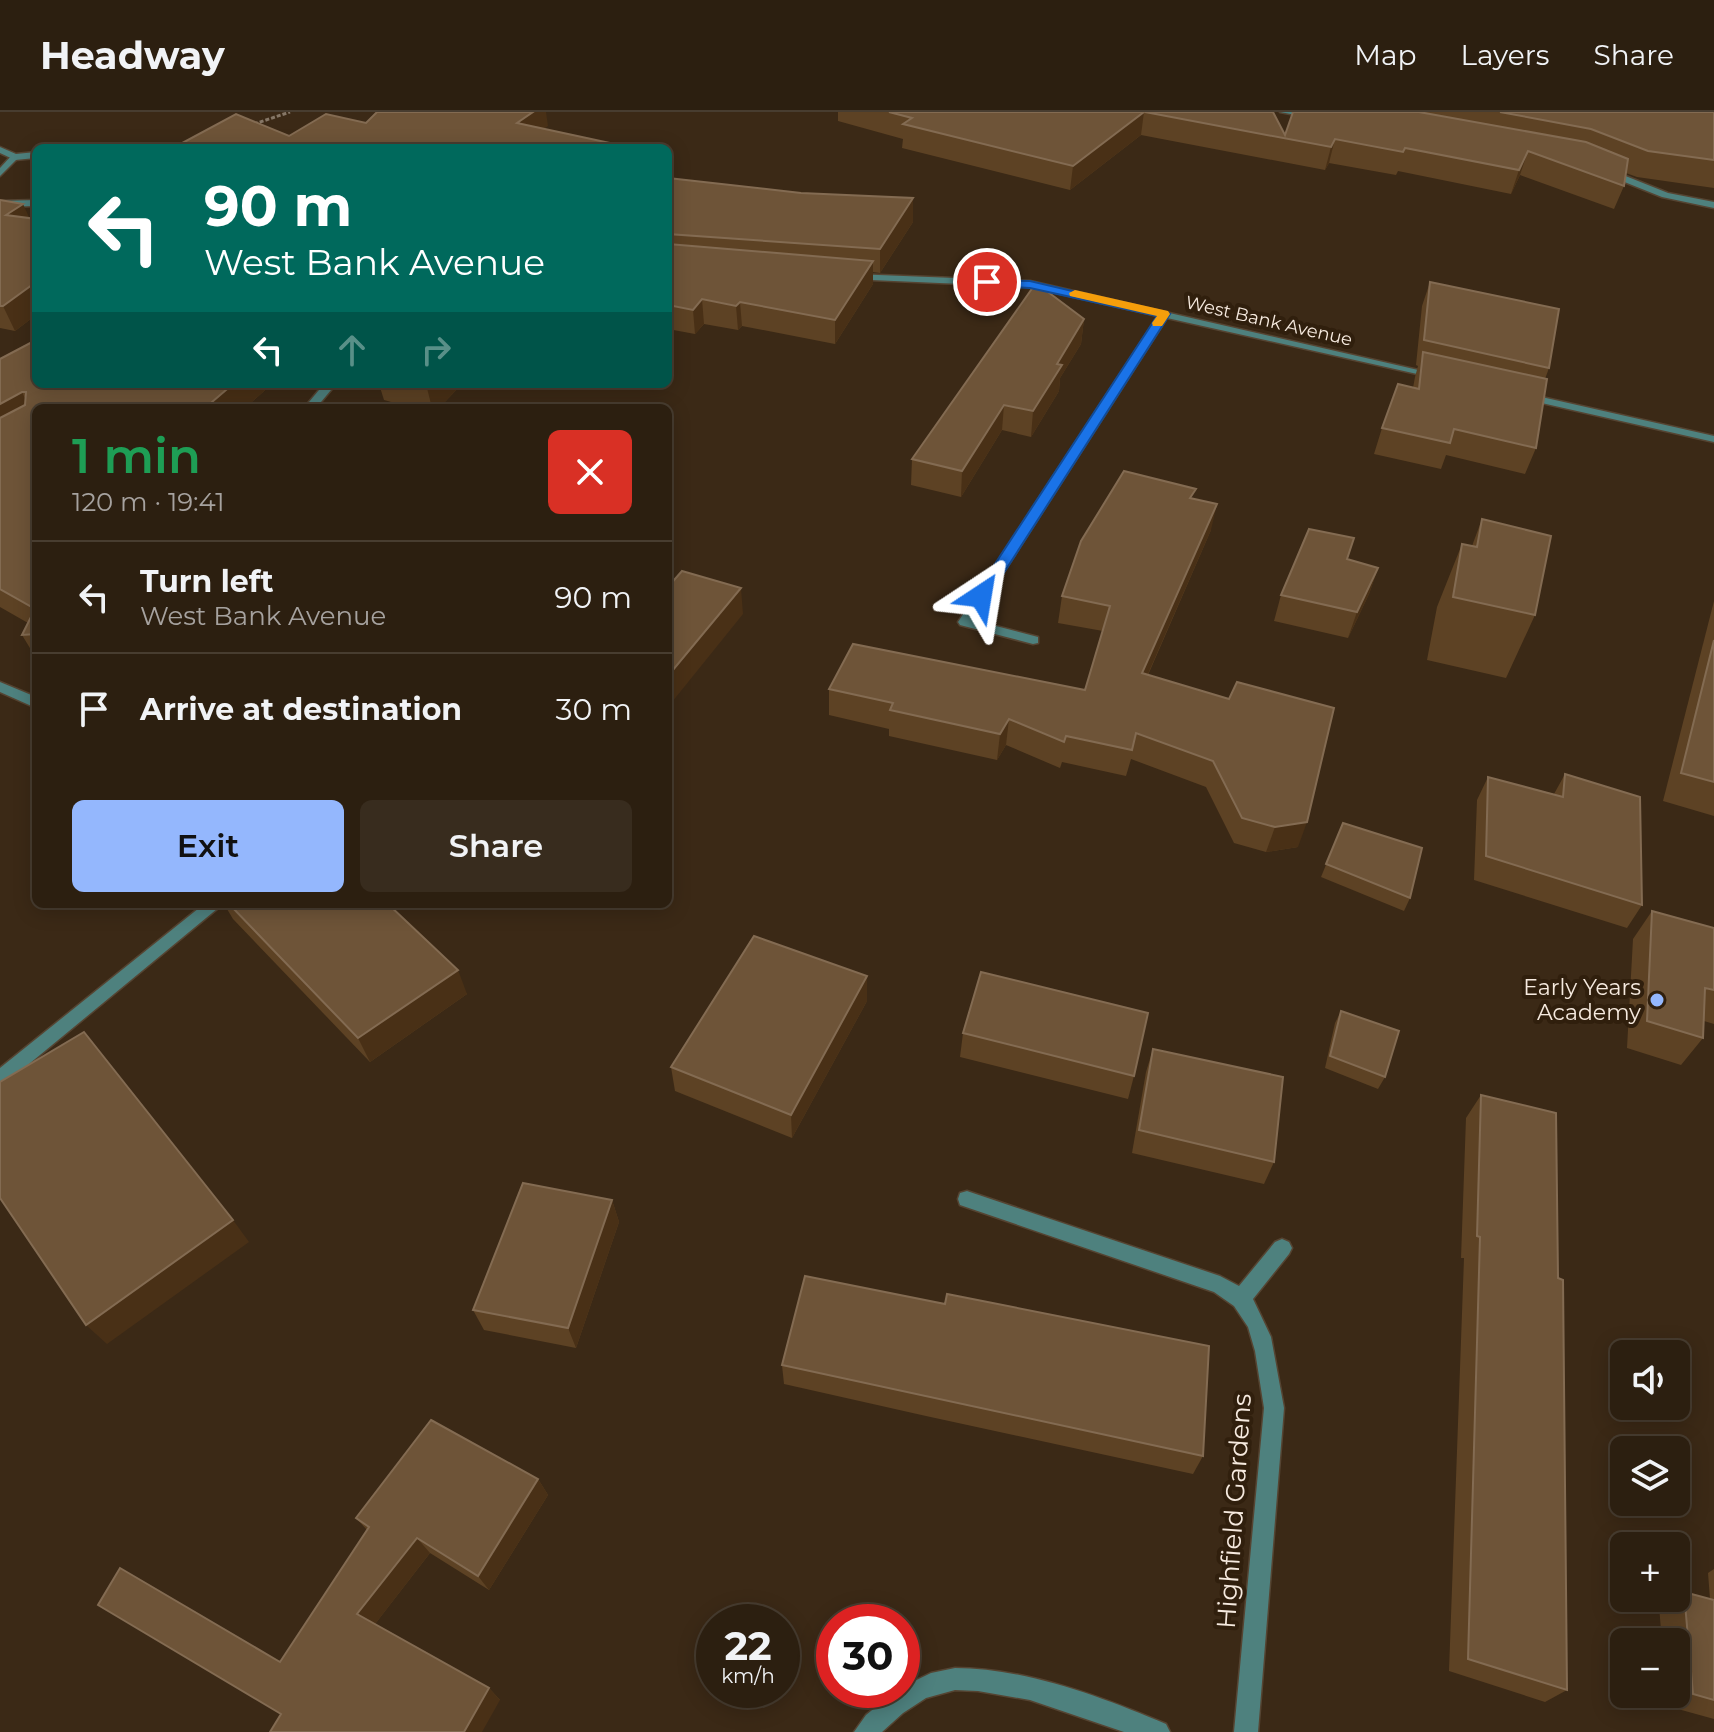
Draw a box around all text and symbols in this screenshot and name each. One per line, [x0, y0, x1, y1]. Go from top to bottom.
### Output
text: Headway [40, 32, 225, 79]
text: Map [1354, 38, 1417, 72]
text: Layers [1461, 38, 1550, 72]
text: Share [1594, 38, 1674, 72]
text: 90 m [204, 172, 352, 240]
icon: left [72, 176, 176, 280]
text: West Bank Avenue [204, 240, 545, 284]
pin [953, 248, 1021, 316]
icon: arrive [965, 260, 1009, 304]
street label: West Bank Avenue [1183, 291, 1355, 351]
icon: left [246, 328, 290, 372]
icon: ahead [330, 328, 374, 372]
icon: right [414, 328, 458, 372]
text: 1 min [72, 427, 201, 485]
button: close [548, 430, 632, 514]
text: 120 m · 19:41 [72, 486, 225, 518]
position arrow [939, 554, 1023, 638]
text: Turn left [140, 563, 273, 600]
icon: left [72, 575, 116, 619]
text: 90 m [554, 579, 632, 616]
text: West Bank Avenue [140, 600, 386, 632]
icon: arrive [72, 687, 116, 731]
text: Arrive at destination [140, 691, 462, 728]
text: 30 m [556, 691, 632, 728]
button: Exit [72, 800, 344, 892]
button: Share [360, 800, 632, 892]
place label: Early Years Academy [1523, 974, 1641, 1026]
marker: Early Years Academy [1648, 991, 1666, 1009]
map controls [1610, 1340, 1690, 1708]
button: sound [1610, 1340, 1690, 1420]
street label: Highfield Gardens [1210, 1392, 1258, 1630]
button: layers [1610, 1436, 1690, 1516]
button: + [1610, 1532, 1690, 1612]
speed limit sign: 30 [816, 1604, 920, 1708]
text: 22 [724, 1621, 772, 1670]
button: − [1610, 1628, 1690, 1708]
text: km/h [721, 1664, 775, 1688]

